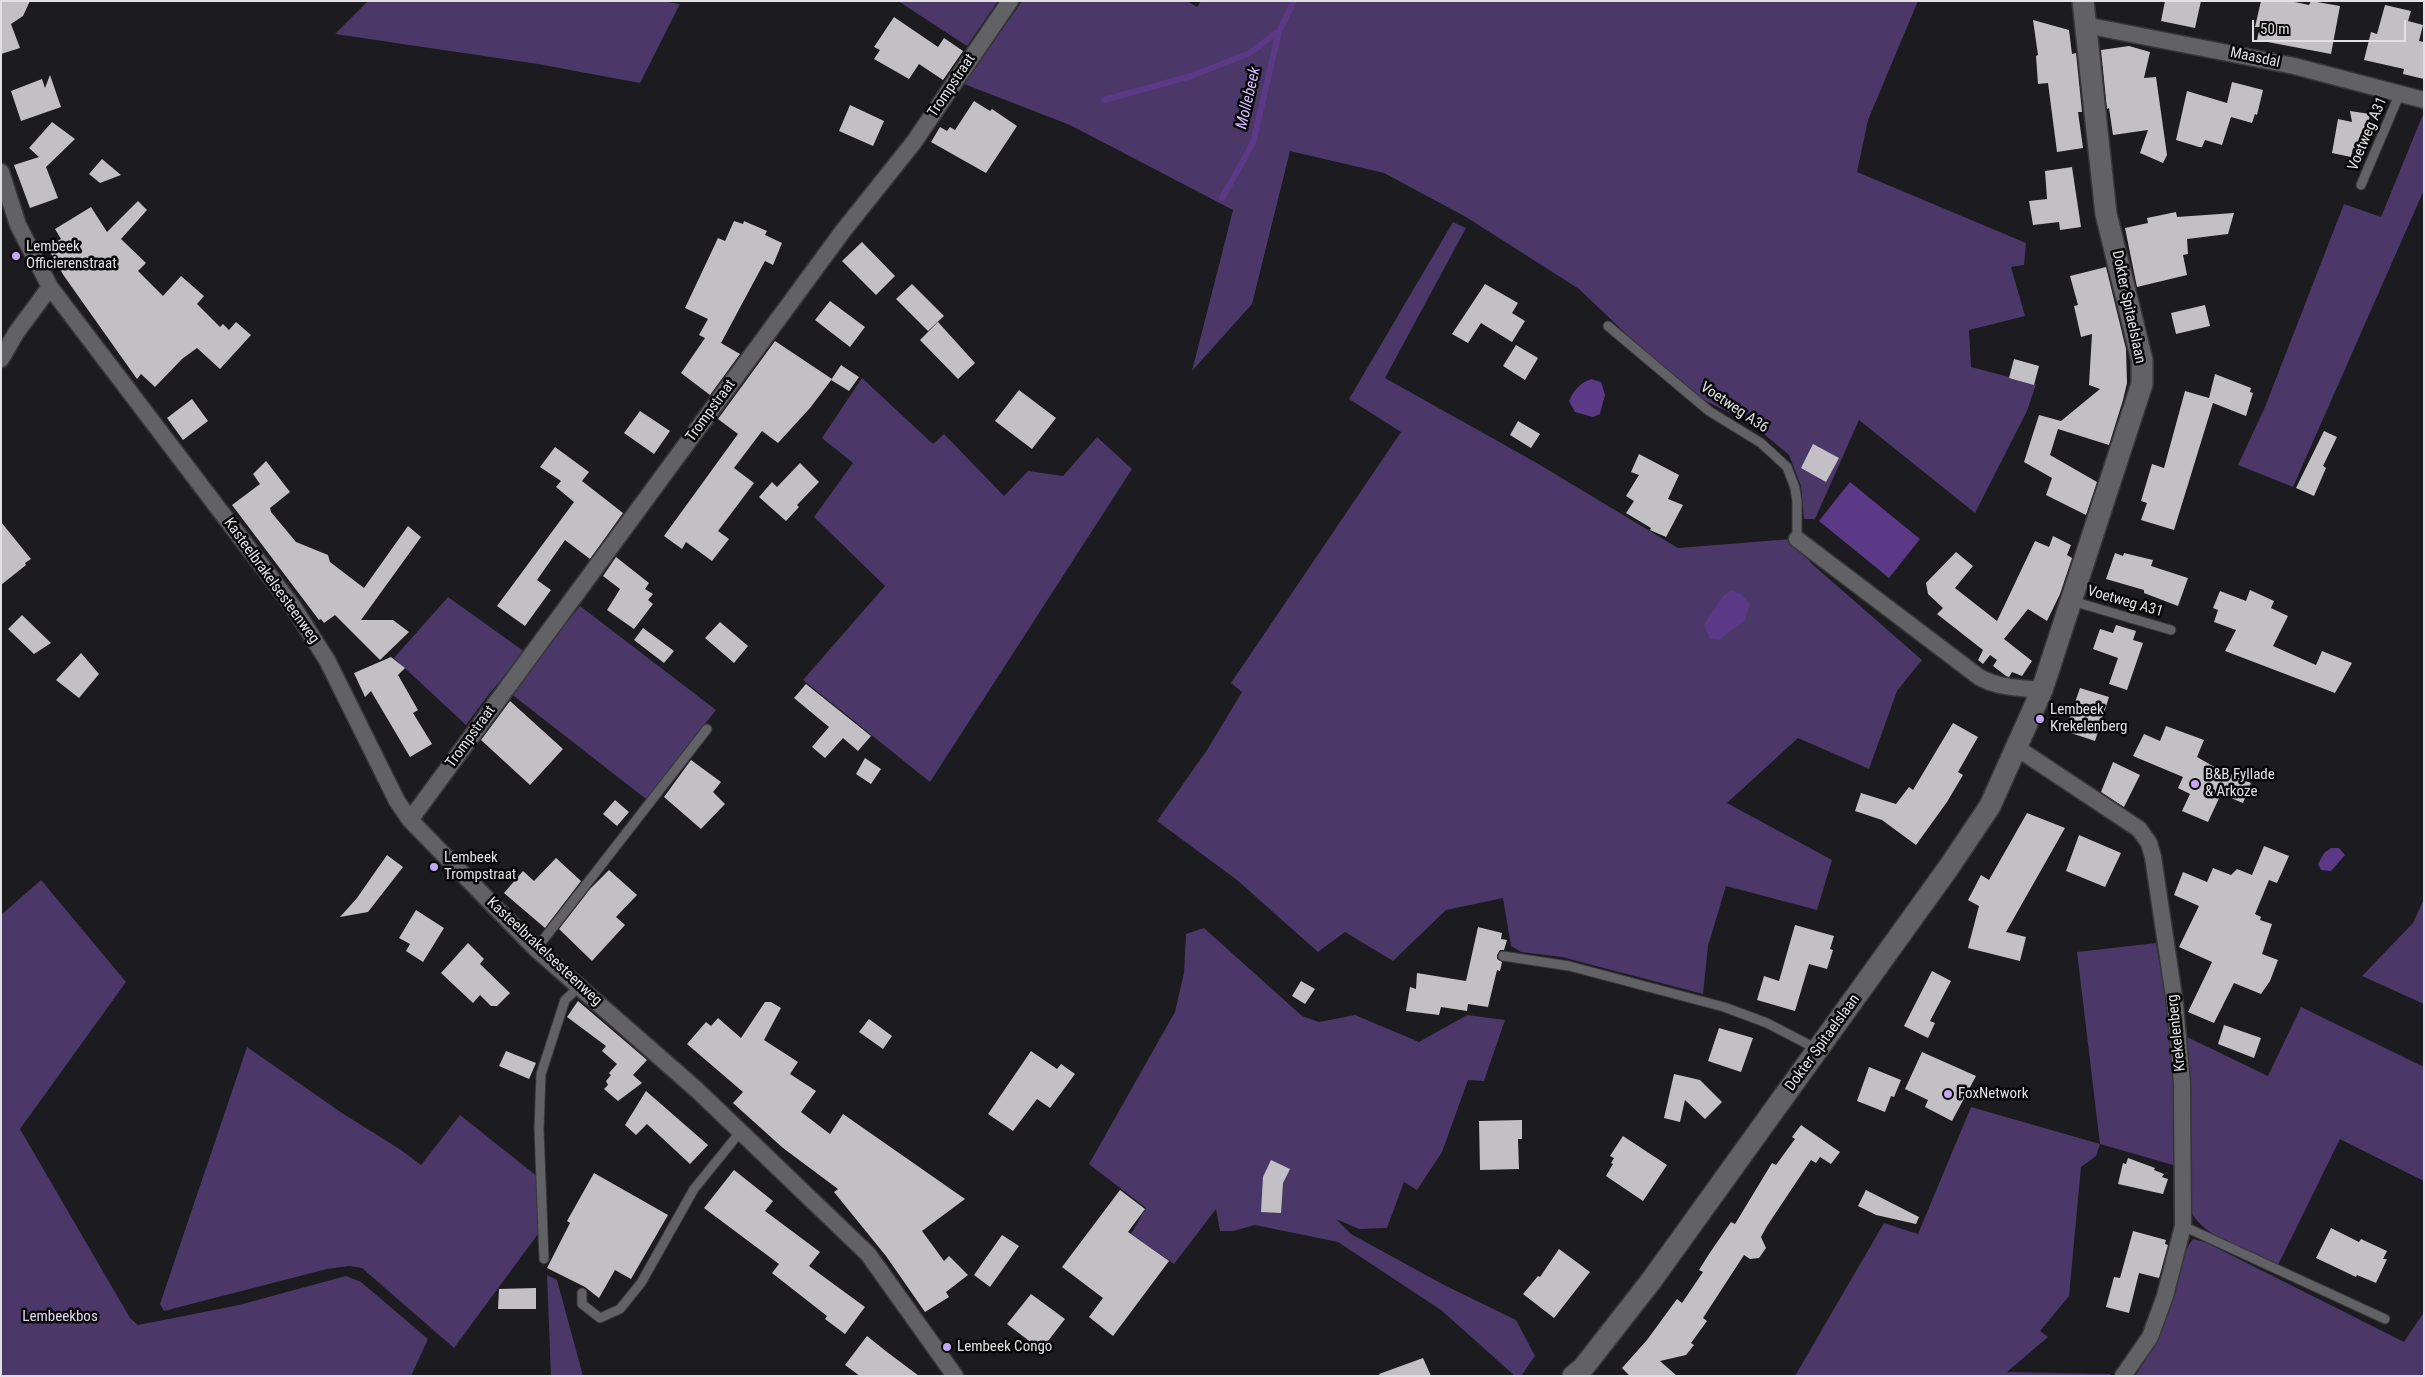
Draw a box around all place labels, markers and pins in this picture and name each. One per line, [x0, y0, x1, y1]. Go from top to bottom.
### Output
place label: Lembeek Officierenstraat [26, 238, 117, 273]
marker: Lembeek Officierenstraat [10, 250, 22, 262]
place label: Lembeek Krekelenberg [2050, 701, 2127, 736]
marker: Lembeek Krekelenberg [2034, 713, 2046, 725]
place label: B&B Fyllade & Arkoze [2205, 766, 2275, 801]
marker: B&B Fyllade & Arkoze [2189, 778, 2201, 790]
place label: Lembeek Trompstraat [444, 849, 516, 884]
marker: Lembeek Trompstraat [428, 861, 440, 873]
place label: FoxNetwork [1958, 1085, 2028, 1103]
marker: FoxNetwork [1942, 1088, 1954, 1100]
place label: Lembeek Congo [957, 1338, 1052, 1356]
marker: Lembeek Congo [941, 1341, 953, 1353]

